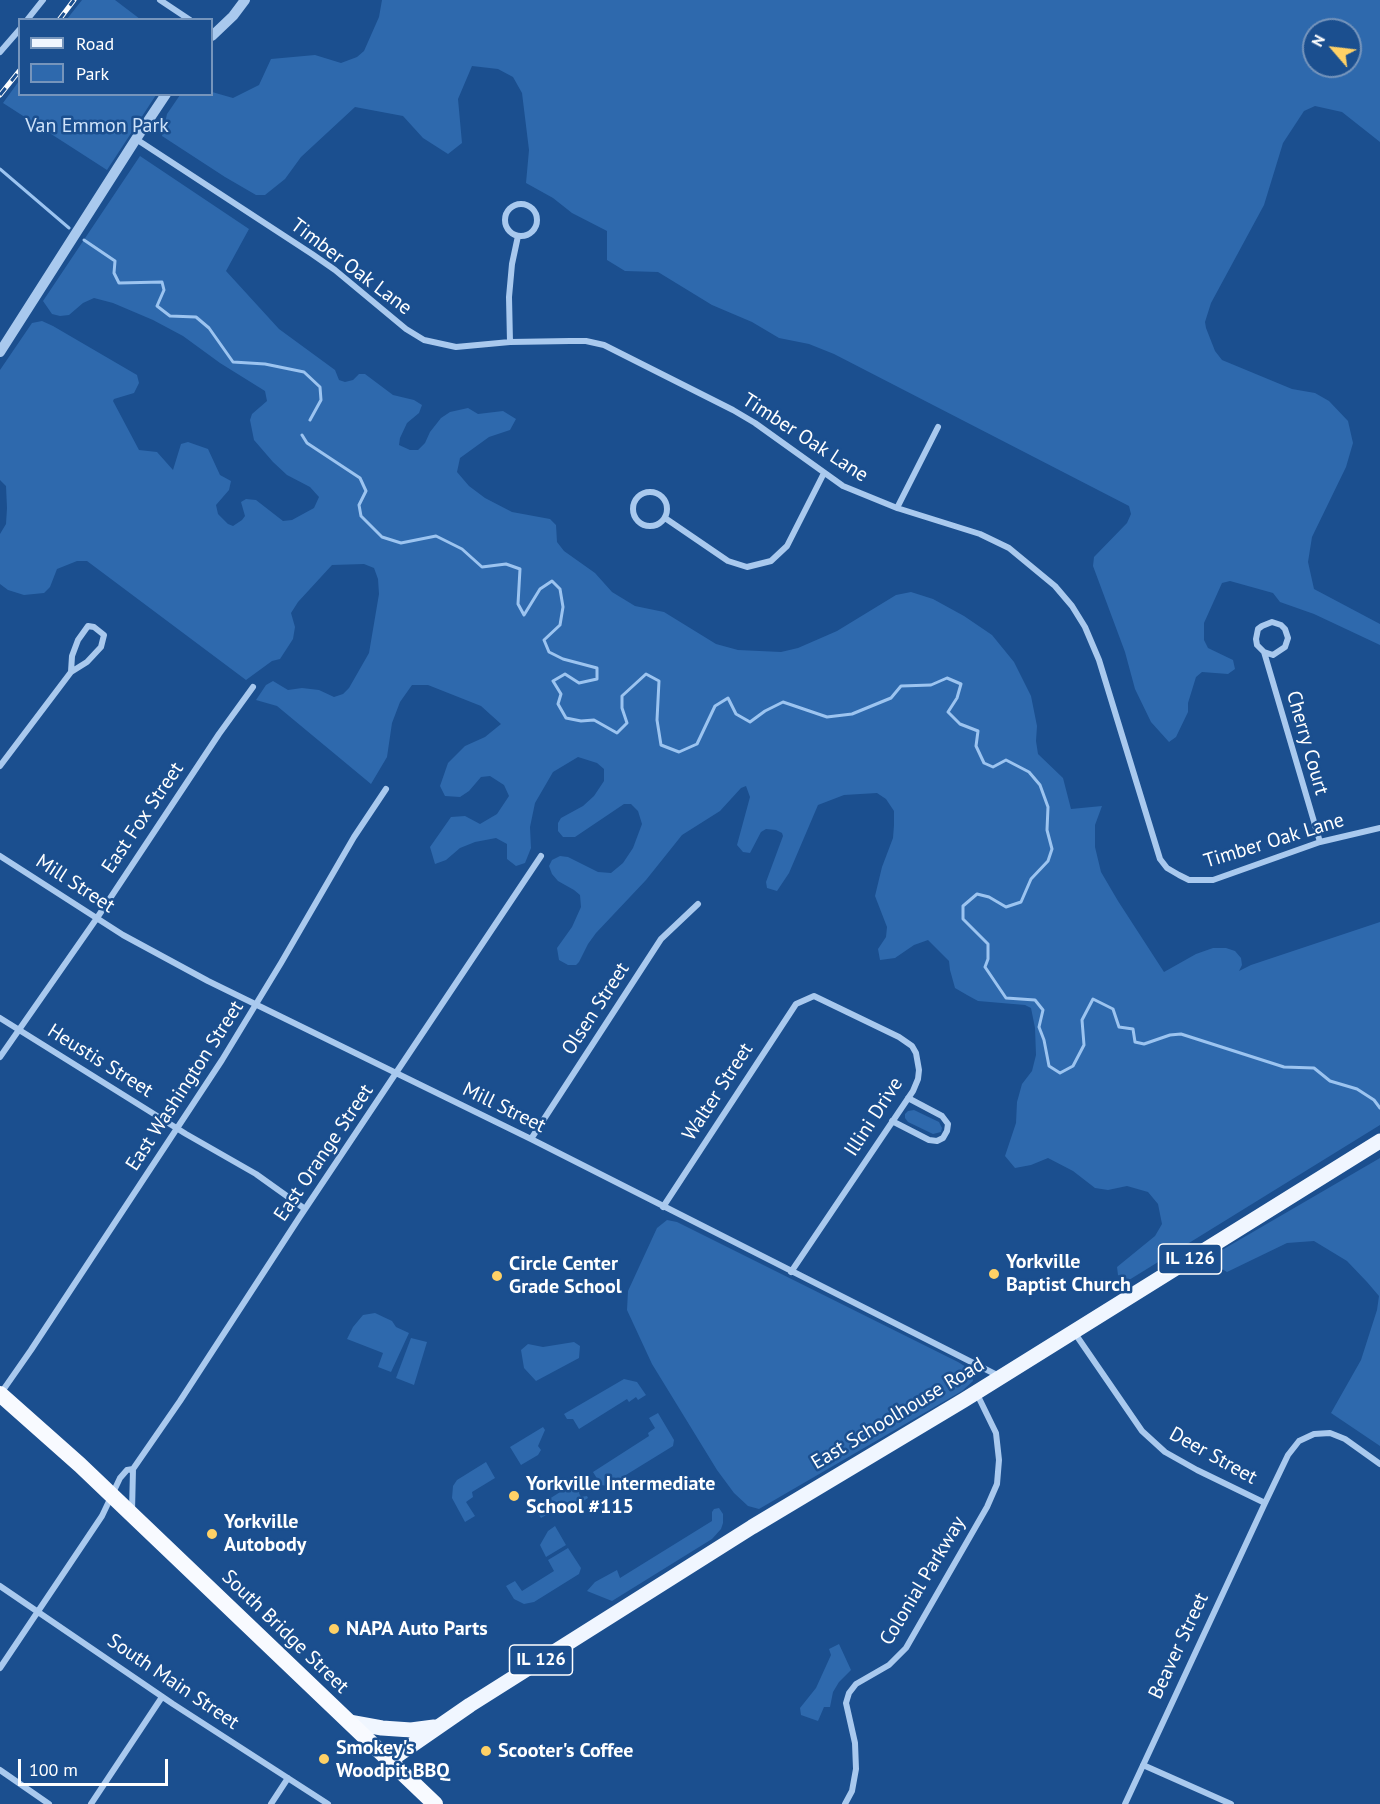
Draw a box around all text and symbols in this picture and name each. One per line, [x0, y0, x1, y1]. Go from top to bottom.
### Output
legend [18, 18, 213, 96]
north arrow [1302, 18, 1362, 78]
text: N [1307, 31, 1329, 50]
text: Road [76, 32, 114, 55]
text: Park [76, 62, 109, 85]
park label: Van Emmon Park [25, 114, 169, 138]
street label: Timber Oak Lane [286, 214, 416, 320]
street label: Timber Oak Lane [738, 388, 872, 488]
street label: Cherry Court [1281, 688, 1333, 798]
street label: East Fox Street [97, 758, 189, 878]
street label: Timber Oak Lane [1201, 808, 1347, 874]
street label: Mill Street [31, 850, 119, 918]
street label: Olsen Street [557, 958, 635, 1060]
street label: East Washington Street [121, 996, 249, 1176]
street label: Heustis Street [43, 1019, 157, 1103]
street label: Walter Street [678, 1039, 758, 1145]
street label: Illini Drive [840, 1073, 908, 1161]
street label: Mill Street [459, 1078, 549, 1138]
street label: East Orange Street [269, 1080, 379, 1226]
road number: IL 126 [1158, 1244, 1222, 1274]
place label: Yorkville Baptist Church [1006, 1250, 1131, 1297]
place label: Circle Center Grade School [509, 1252, 622, 1299]
marker: Yorkville Baptist Church [987, 1267, 1001, 1281]
marker: Circle Center Grade School [490, 1269, 504, 1283]
street label: East Schoolhouse Road [807, 1353, 989, 1475]
street label: Deer Street [1165, 1422, 1261, 1490]
place label: Yorkville Intermediate School #115 [526, 1472, 716, 1519]
marker: Yorkville Intermediate School #115 [507, 1489, 521, 1503]
place label: Yorkville Autobody [224, 1510, 306, 1557]
street label: Colonial Parkway [875, 1512, 971, 1650]
marker: Yorkville Autobody [205, 1527, 219, 1541]
street label: South Bridge Street [217, 1565, 353, 1699]
street label: Beaver Street [1144, 1589, 1214, 1703]
place label: NAPA Auto Parts [346, 1617, 488, 1641]
marker: NAPA Auto Parts [327, 1622, 341, 1636]
street label: South Main Street [103, 1629, 243, 1735]
road number: IL 126 [510, 1645, 572, 1675]
place label: Smokey's Woodpit BBQ [336, 1736, 450, 1783]
place label: Scooter's Coffee [498, 1739, 633, 1763]
marker: Scooter's Coffee [479, 1744, 493, 1758]
scale bar [21, 1747, 171, 1785]
marker: Smokey's Woodpit BBQ [317, 1752, 331, 1766]
text: 100 m [29, 1758, 78, 1781]

